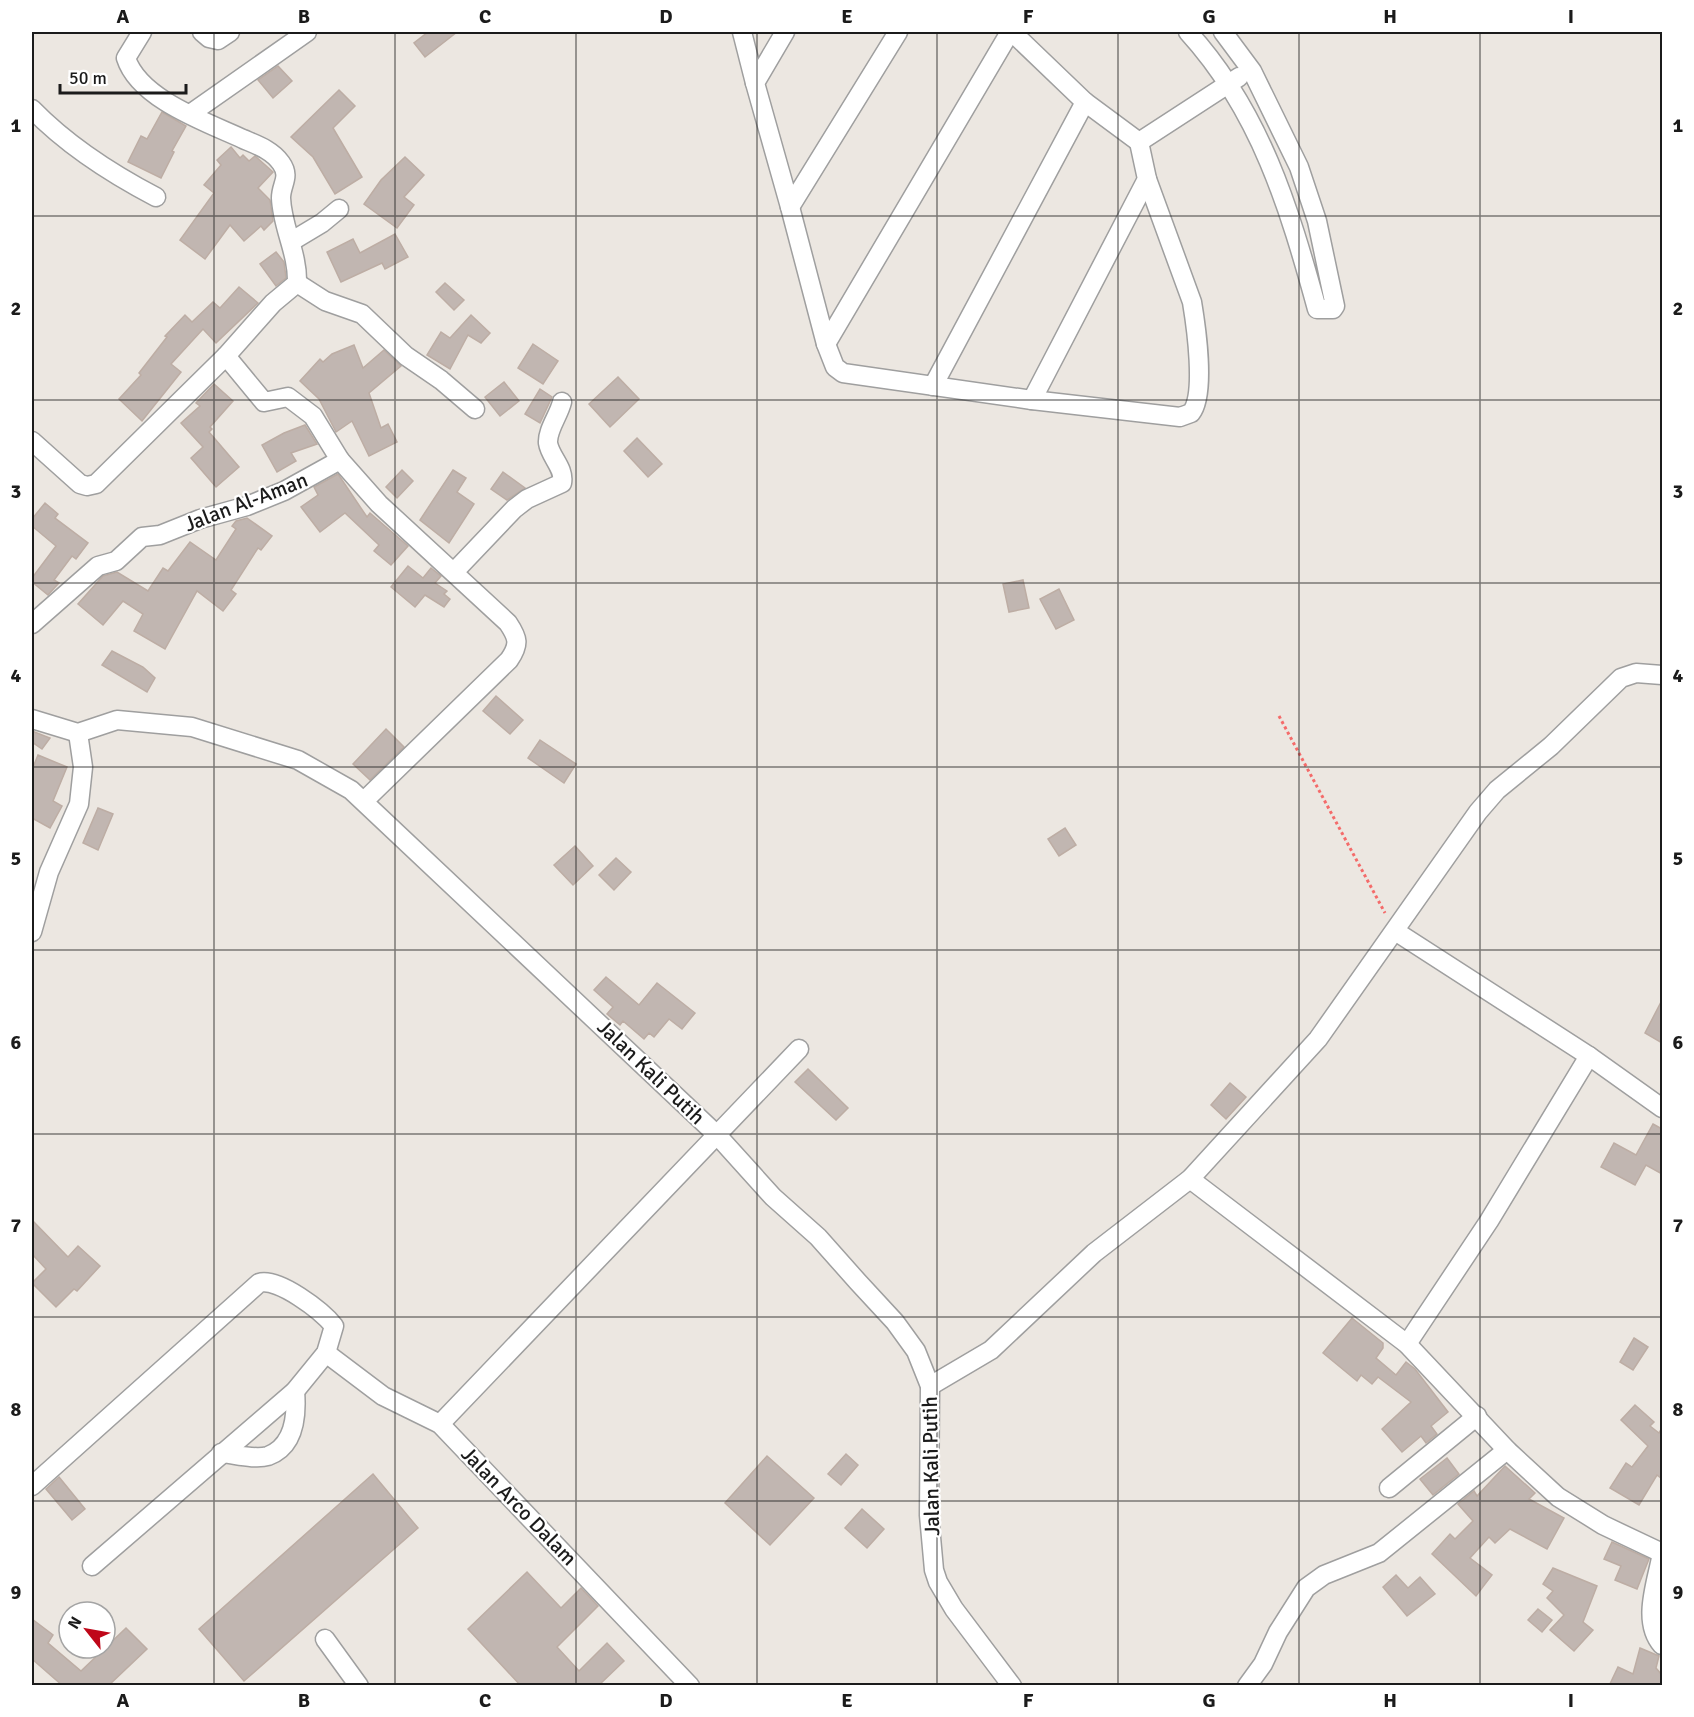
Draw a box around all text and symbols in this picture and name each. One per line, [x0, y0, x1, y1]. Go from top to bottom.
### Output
text: A [117, 4, 130, 29]
text: B [298, 4, 310, 29]
text: C [479, 4, 491, 29]
text: D [659, 4, 673, 29]
text: E [841, 4, 853, 29]
text: F [1023, 4, 1034, 29]
text: G [1202, 4, 1216, 29]
text: H [1383, 4, 1397, 29]
text: I [1568, 4, 1574, 29]
scale bar [60, 57, 186, 95]
text: 50 m [69, 67, 107, 89]
text: 1 [11, 113, 22, 138]
text: 1 [1673, 113, 1684, 138]
text: 2 [11, 296, 21, 321]
text: 2 [1673, 296, 1683, 321]
street label: Jalan Al-Aman [181, 467, 311, 537]
text: 3 [11, 479, 21, 504]
text: 3 [1673, 479, 1683, 504]
text: 4 [11, 663, 22, 688]
text: 4 [1673, 663, 1684, 688]
text: 5 [11, 846, 21, 871]
text: 5 [1673, 846, 1683, 871]
street label: Jalan Kali Putih [592, 1014, 710, 1130]
text: 6 [11, 1030, 22, 1055]
text: 6 [1673, 1030, 1684, 1055]
text: 7 [11, 1213, 22, 1238]
text: 7 [1673, 1213, 1684, 1238]
street label: Jalan Kali Putih [917, 1396, 945, 1536]
text: 8 [11, 1397, 22, 1422]
text: 8 [1673, 1397, 1684, 1422]
street label: Jalan Arco Dalam [456, 1441, 582, 1571]
text: 9 [11, 1580, 22, 1605]
text: 9 [1673, 1580, 1684, 1605]
north arrow [57, 1600, 117, 1660]
text: N [64, 1613, 86, 1633]
text: A [117, 1688, 130, 1713]
text: B [298, 1688, 310, 1713]
text: C [479, 1688, 491, 1713]
text: D [659, 1688, 673, 1713]
text: E [841, 1688, 853, 1713]
text: F [1023, 1688, 1034, 1713]
text: G [1202, 1688, 1216, 1713]
text: H [1383, 1688, 1397, 1713]
text: I [1568, 1688, 1574, 1713]

